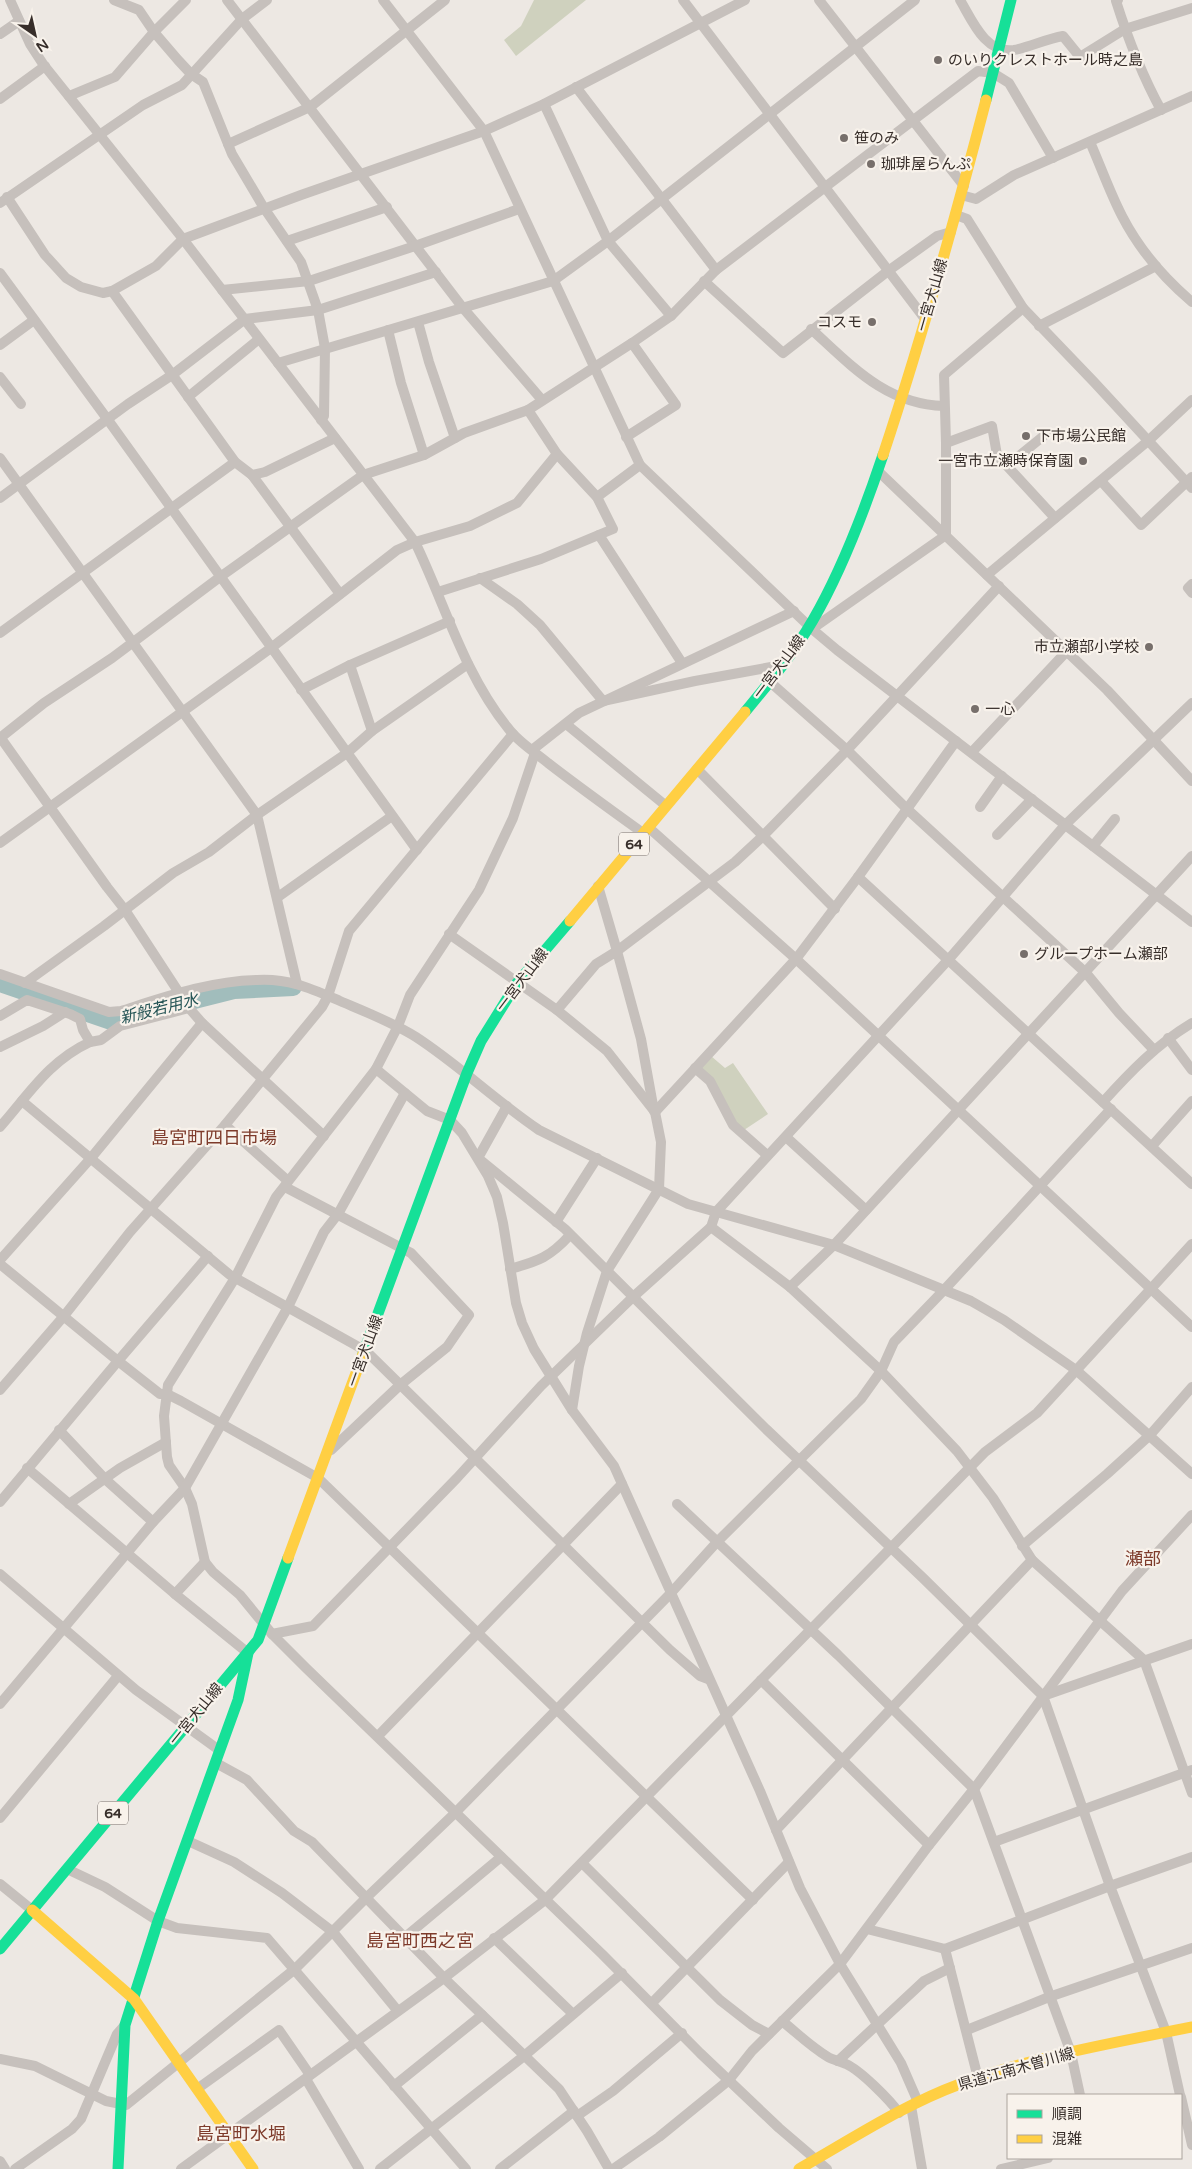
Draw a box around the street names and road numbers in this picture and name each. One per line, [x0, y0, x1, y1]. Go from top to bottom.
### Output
street label: 一宮犬山線 [913, 256, 951, 334]
street label: 一宮犬山線 [749, 632, 809, 702]
road number: 64 [619, 832, 649, 856]
street label: 一宮犬山線 [492, 945, 552, 1015]
street label: 一宮犬山線 [344, 1313, 386, 1389]
street label: 一宮犬山線 [165, 1679, 227, 1749]
road number: 64 [98, 1802, 128, 1825]
street label: 県道江南木曽川線 [956, 2044, 1076, 2094]

